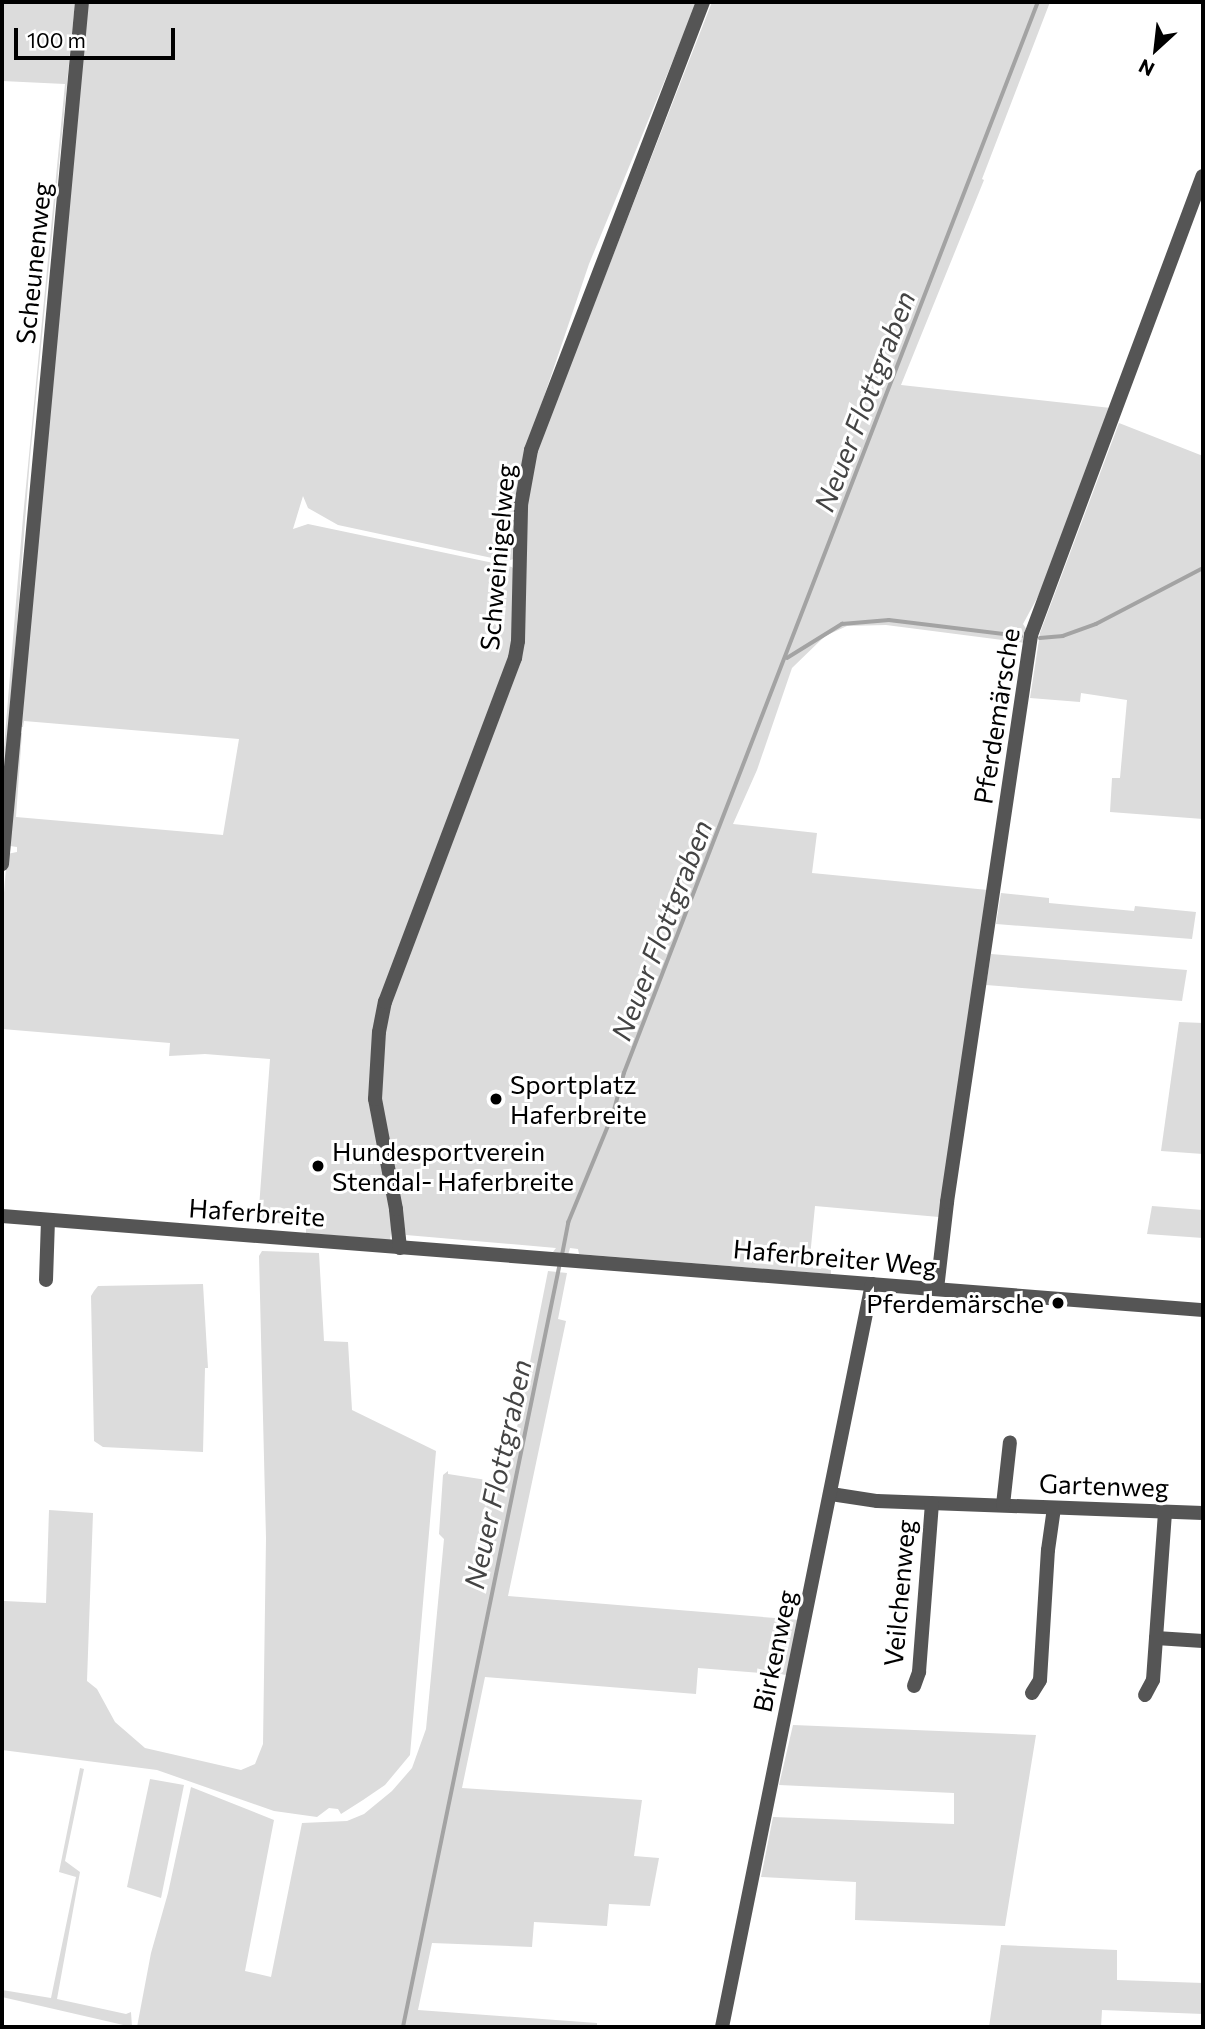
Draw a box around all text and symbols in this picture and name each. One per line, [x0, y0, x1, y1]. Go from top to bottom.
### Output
scale bar [18, 14, 178, 58]
north arrow [1121, 14, 1191, 84]
text: 100 m [27, 27, 86, 52]
text: N [1135, 55, 1158, 82]
street label: Scheunenweg [9, 181, 57, 345]
water label: Neuer Flottgraben [807, 286, 921, 516]
street label: Schweinigelweg [473, 462, 521, 652]
street label: Pferdemärsche [967, 626, 1025, 806]
water label: Neuer Flottgraben [604, 815, 718, 1045]
place label: Sportplatz Haferbreite [510, 1068, 647, 1130]
marker: Sportplatz Haferbreite [488, 1091, 504, 1107]
place label: Hundesportverein Stendal- Haferbreite [332, 1135, 574, 1196]
marker: Hundesportverein Stendal- Haferbreite [310, 1158, 326, 1174]
street label: Haferbreite [188, 1192, 326, 1232]
street label: Haferbreiter Weg [732, 1233, 938, 1281]
place label: Pferdemärsche [866, 1287, 1044, 1319]
marker: Pferdemärsche [1050, 1295, 1066, 1311]
water label: Neuer Flottgraben [456, 1356, 538, 1592]
street label: Gartenweg [1039, 1467, 1169, 1503]
street label: Veilchenweg [877, 1518, 921, 1668]
street label: Birkenweg [746, 1587, 802, 1715]

